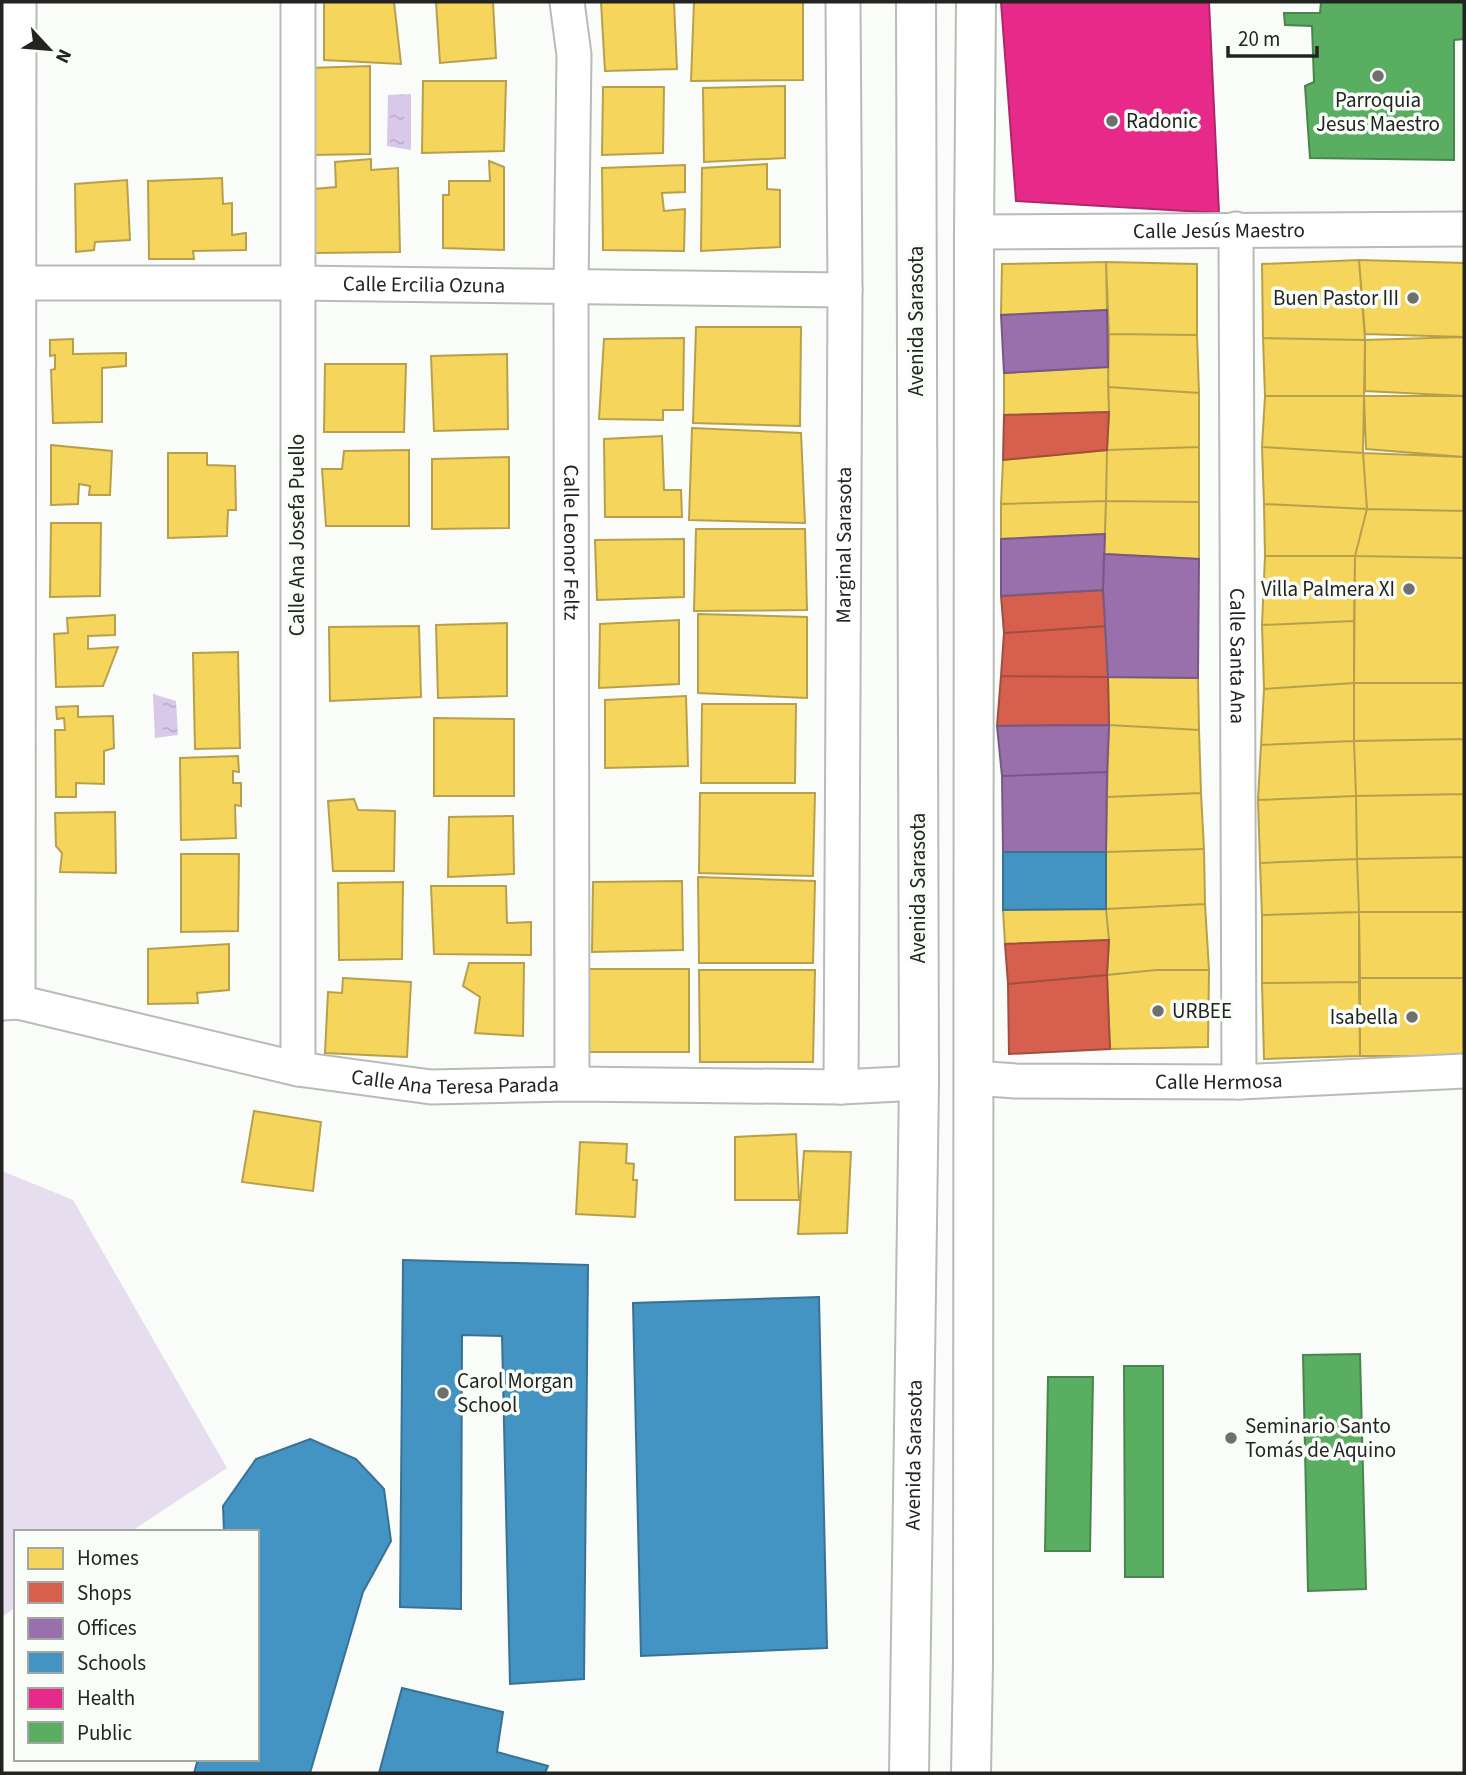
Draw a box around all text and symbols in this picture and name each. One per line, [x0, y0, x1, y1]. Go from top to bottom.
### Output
north arrow [14, 14, 84, 84]
scale bar [1228, 14, 1317, 58]
text: 20 m [1238, 24, 1280, 54]
text: N [48, 44, 78, 67]
marker: Parroquia Jesus Maestro [1370, 68, 1386, 84]
place label: Parroquia Jesus Maestro [1316, 85, 1440, 139]
place label: Radonic [1126, 106, 1198, 136]
marker: Radonic [1104, 113, 1120, 129]
street label: Calle Jesús Maestro [1133, 215, 1305, 246]
street label: Avenida Sarasota [901, 246, 931, 396]
street label: Calle Ercilia Ozuna [343, 269, 505, 301]
place label: Buen Pastor III [1273, 283, 1399, 313]
marker: Buen Pastor III [1405, 290, 1421, 306]
street label: Calle Ana Josefa Puello [282, 434, 312, 636]
street label: Calle Leonor Feltz [556, 464, 586, 621]
street label: Marginal Sarasota [828, 467, 859, 623]
place label: Villa Palmera XI [1261, 574, 1395, 604]
marker: Villa Palmera XI [1401, 581, 1417, 597]
street label: Calle Santa Ana [1222, 588, 1253, 724]
street label: Avenida Sarasota [903, 813, 933, 963]
place label: URBEE [1172, 996, 1232, 1026]
place label: Isabella [1330, 1002, 1398, 1032]
marker: URBEE [1150, 1003, 1166, 1019]
marker: Isabella [1404, 1009, 1420, 1025]
street label: Calle Ana Teresa Parada [349, 1061, 559, 1102]
street label: Calle Hermosa [1155, 1065, 1283, 1097]
place label: Carol Morgan School [457, 1366, 574, 1420]
street label: Avenida Sarasota [898, 1379, 930, 1531]
marker: Carol Morgan School [435, 1385, 451, 1401]
place label: Seminario Santo Tomás de Aquino [1245, 1411, 1396, 1465]
marker: Seminario Santo Tomás de Aquino [1223, 1430, 1239, 1446]
legend [14, 1530, 259, 1761]
text: Homes [77, 1543, 139, 1573]
text: Shops [77, 1578, 132, 1608]
text: Offices [77, 1613, 137, 1643]
text: Schools [77, 1648, 146, 1678]
text: Health [77, 1683, 135, 1713]
text: Public [77, 1718, 132, 1748]

